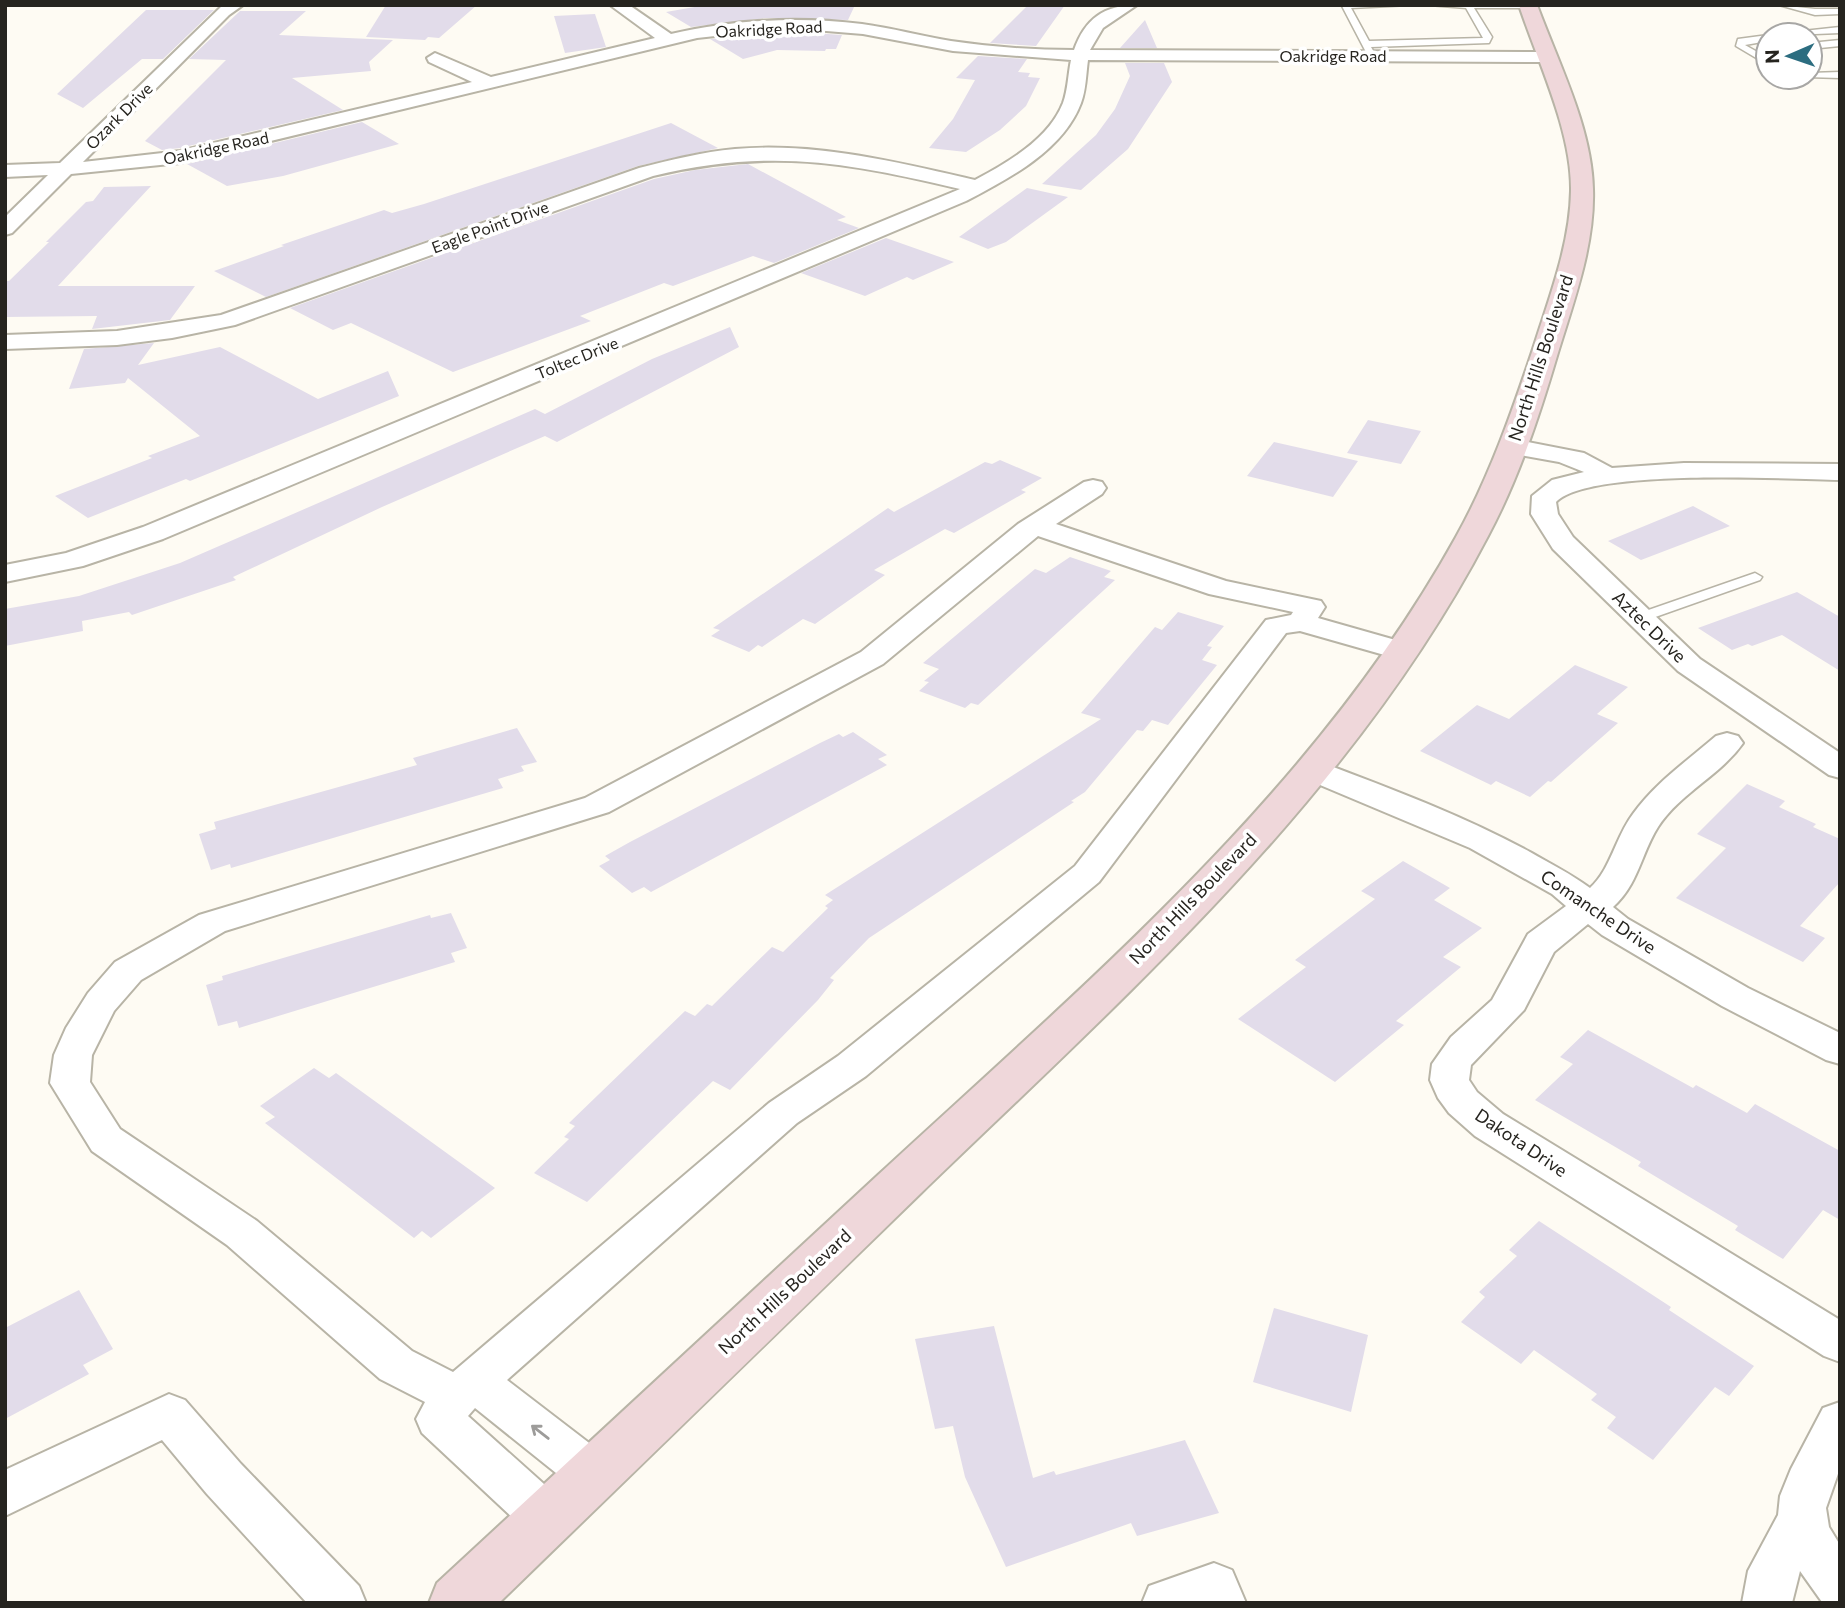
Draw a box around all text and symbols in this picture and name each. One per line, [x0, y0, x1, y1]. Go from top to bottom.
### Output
street label: Oakridge Road [715, 16, 823, 41]
north arrow [1754, 21, 1824, 91]
street label: Oakridge Road [1279, 46, 1387, 65]
text: N [1760, 49, 1783, 64]
street label: Ozark Drive [81, 78, 156, 153]
street label: Oakridge Road [161, 127, 270, 168]
street label: Eagle Point Drive [429, 197, 551, 256]
street label: North Hills Boulevard [1503, 272, 1577, 444]
street label: Toltec Drive [533, 332, 621, 383]
street label: Aztec Drive [1608, 586, 1691, 667]
street label: North Hills Boulevard [1124, 828, 1260, 968]
street label: Comanche Drive [1537, 865, 1660, 958]
street label: Dakota Drive [1471, 1103, 1572, 1181]
street label: North Hills Boulevard [713, 1224, 855, 1359]
one-way arrow [531, 1425, 549, 1440]

